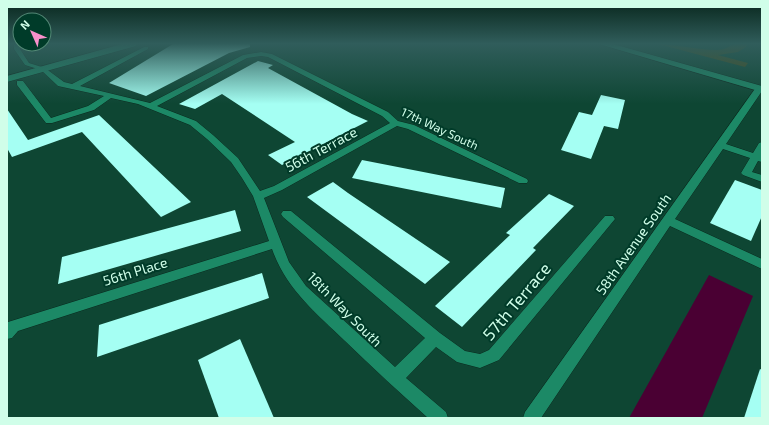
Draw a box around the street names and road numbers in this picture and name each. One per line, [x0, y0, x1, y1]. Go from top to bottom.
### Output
street label: 17th Way South [399, 104, 481, 152]
street label: 56th Terrace [282, 123, 360, 175]
street label: 58th Avenue South [592, 190, 674, 298]
street label: 56th Place [101, 253, 169, 289]
street label: 57th Terrace [478, 258, 554, 344]
street label: 18th Way South [304, 268, 386, 350]

